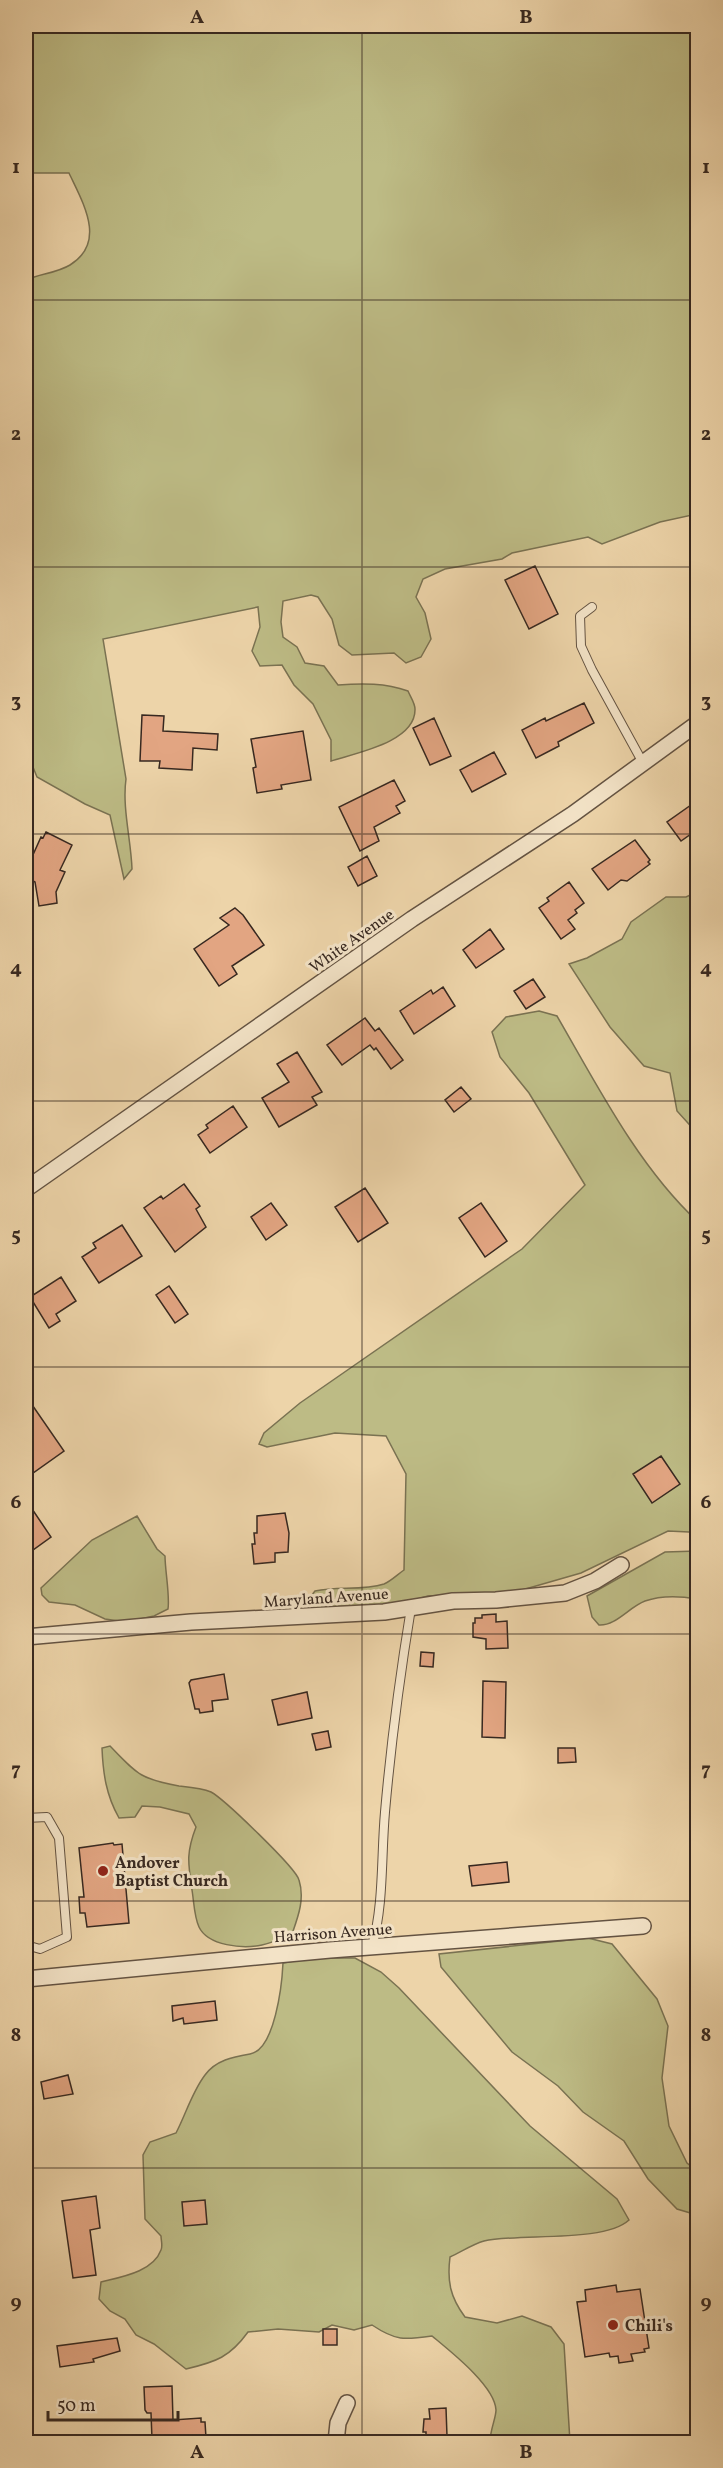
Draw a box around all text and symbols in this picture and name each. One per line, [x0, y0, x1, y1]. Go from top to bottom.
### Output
text: A [190, 4, 204, 32]
text: B [519, 4, 533, 32]
text: 1 [12, 154, 20, 182]
text: 1 [702, 154, 710, 182]
text: 2 [11, 421, 21, 449]
text: 2 [701, 421, 711, 449]
text: 3 [11, 688, 21, 716]
text: 3 [701, 688, 711, 716]
street label: White Avenue [305, 904, 399, 979]
text: 4 [10, 955, 22, 983]
text: 4 [700, 955, 712, 983]
text: 5 [11, 1222, 21, 1250]
text: 5 [701, 1222, 711, 1250]
text: 6 [11, 1489, 22, 1517]
text: 6 [701, 1489, 712, 1517]
street label: Maryland Avenue [263, 1584, 389, 1614]
text: 7 [11, 1756, 21, 1784]
text: 7 [701, 1756, 711, 1784]
place label: Andover Baptist Church [115, 1853, 228, 1893]
marker: Andover Baptist Church [96, 1864, 110, 1878]
street label: Harrison Avenue [273, 1919, 393, 1949]
text: 8 [11, 2022, 21, 2050]
text: 8 [701, 2022, 711, 2050]
text: 9 [10, 2289, 22, 2317]
text: 9 [700, 2289, 712, 2317]
place label: Chili's [625, 2316, 673, 2338]
marker: Chili's [606, 2318, 620, 2332]
scale bar [48, 2384, 178, 2422]
text: 50 m [57, 2394, 96, 2419]
text: A [190, 2439, 204, 2467]
text: B [519, 2439, 533, 2467]

